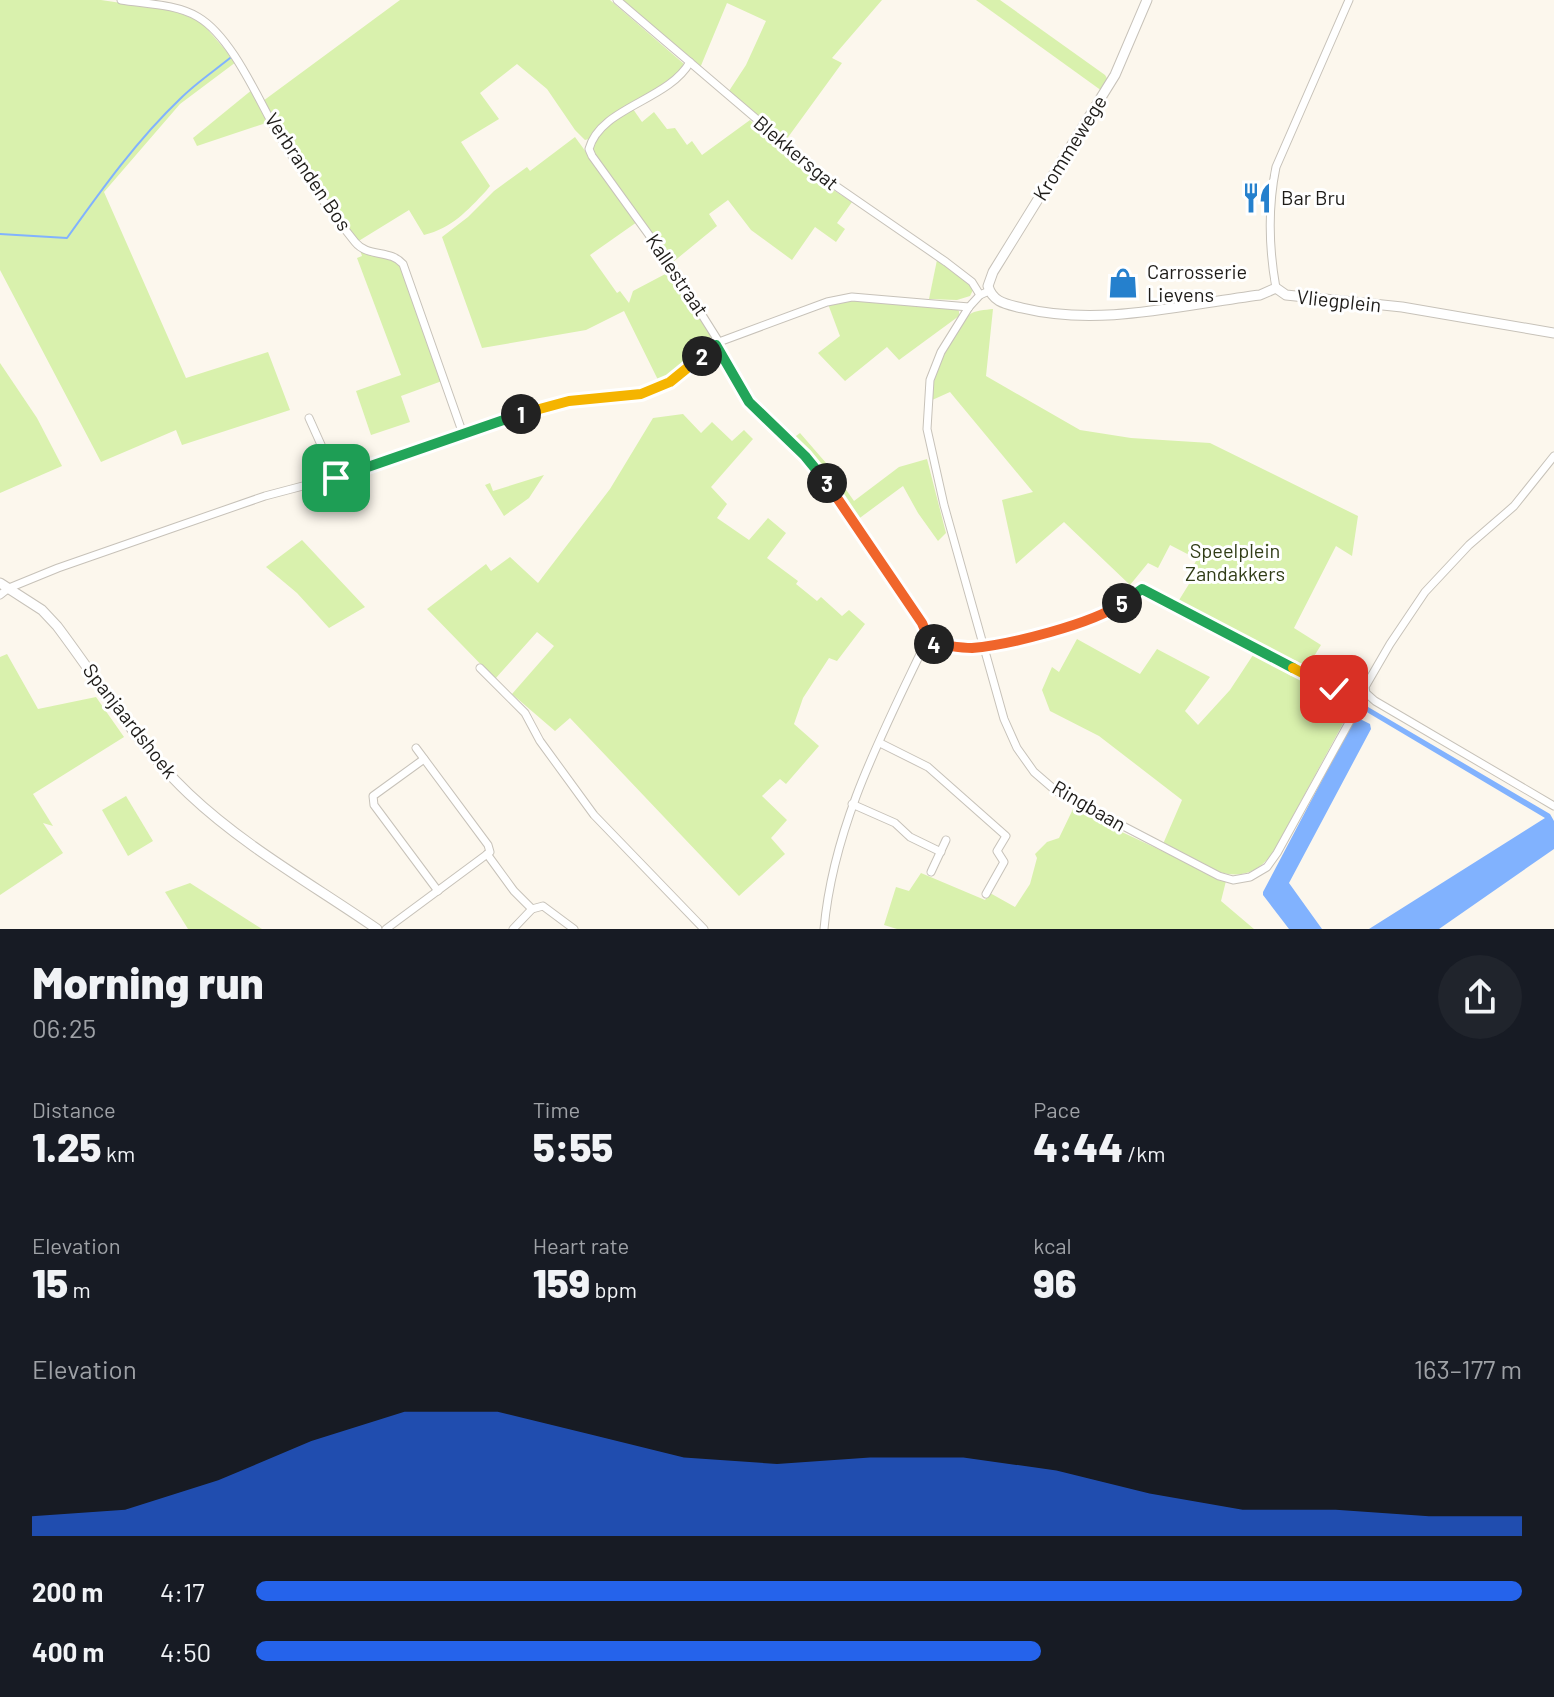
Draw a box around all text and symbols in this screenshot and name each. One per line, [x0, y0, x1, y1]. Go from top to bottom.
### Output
street label: Krommewege [1027, 90, 1111, 205]
street label: Verbranden Bos [261, 108, 357, 235]
street label: Blekkersgat [749, 110, 844, 195]
restaurant icon: Bar Bru [1240, 181, 1274, 215]
place label: Bar Bru [1281, 185, 1345, 209]
street label: Kallestraat [642, 229, 714, 320]
place label: Carrosserie Lievens [1147, 259, 1247, 306]
shop icon: Carrosserie Lievens [1106, 266, 1140, 300]
street label: Vliegplein [1296, 284, 1383, 316]
pin: 2 [682, 336, 722, 376]
text: 2 [696, 343, 708, 369]
pin: 1 [501, 394, 541, 434]
text: 1 [517, 401, 525, 427]
pin [302, 444, 370, 512]
icon: arrive [314, 456, 358, 500]
pin: 3 [807, 463, 847, 503]
text: 3 [821, 470, 833, 496]
park label: Speelplein Zandakkers [1185, 538, 1285, 585]
pin: 5 [1102, 583, 1142, 623]
text: 5 [1116, 590, 1128, 616]
pin: 4 [914, 624, 954, 664]
text: 4 [927, 631, 941, 657]
pin [1300, 655, 1368, 723]
street label: Spanjaardshoek [79, 658, 183, 783]
icon: check [1312, 667, 1356, 711]
street label: Ringbaan [1048, 774, 1131, 836]
text: Morning run [32, 955, 264, 1008]
button: share [1438, 955, 1522, 1039]
text: 06:25 [32, 1012, 96, 1043]
text: Distance [32, 1096, 116, 1122]
text: Time [533, 1096, 580, 1122]
text: Pace [1033, 1096, 1081, 1122]
text: 1.25 [32, 1122, 101, 1170]
text: 5:55 [533, 1122, 613, 1170]
text: 4:44 [1033, 1122, 1123, 1170]
text: km [101, 1140, 135, 1166]
text: /km [1123, 1140, 1166, 1166]
text: Elevation [32, 1232, 121, 1258]
text: Heart rate [533, 1232, 629, 1258]
text: kcal [1033, 1232, 1072, 1258]
text: 15 [32, 1258, 68, 1306]
text: 159 [533, 1258, 590, 1306]
text: 96 [1033, 1258, 1077, 1306]
text: m [68, 1276, 91, 1302]
text: bpm [590, 1276, 637, 1302]
text: Elevation [32, 1353, 137, 1384]
text: 163–177 m [1414, 1353, 1522, 1384]
text: 200 m [32, 1576, 103, 1607]
text: 4:17 [160, 1576, 205, 1607]
text: 400 m [32, 1636, 104, 1667]
text: 4:50 [160, 1636, 211, 1667]

